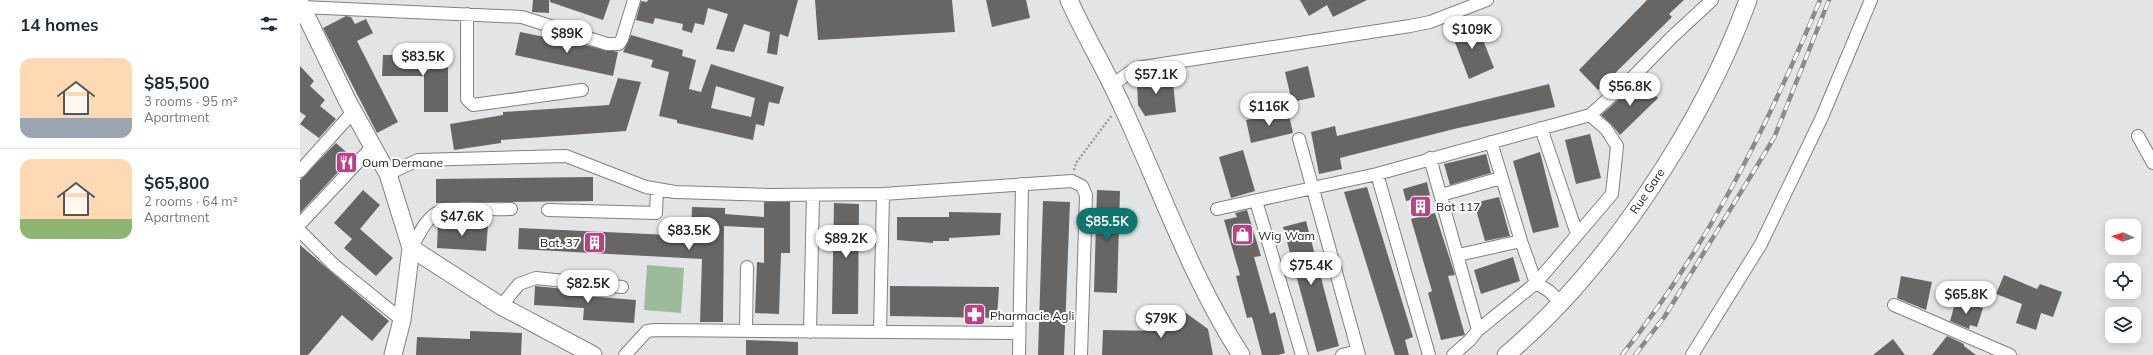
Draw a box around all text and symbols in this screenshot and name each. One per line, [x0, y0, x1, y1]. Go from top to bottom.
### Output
icon: filters [258, 13, 280, 35]
text: 14 homes [20, 14, 99, 35]
pin: $109K [1444, 16, 1500, 50]
pin: $89K [543, 20, 591, 54]
text: $109K [1452, 21, 1492, 37]
text: $89K [551, 25, 583, 41]
pin: $83.5K [390, 43, 456, 77]
text: $83.5K [401, 48, 445, 64]
pin: $57.1K [1123, 61, 1189, 95]
text: $57.1K [1134, 66, 1178, 82]
text: $85,500 [144, 72, 209, 93]
pin: $56.8K [1597, 73, 1663, 107]
icon: home [52, 74, 100, 122]
text: $56.8K [1608, 78, 1652, 94]
text: 3 rooms · 95 m² [144, 93, 238, 109]
pin: $116K [1241, 93, 1297, 127]
text: $116K [1249, 98, 1289, 114]
text: Apartment [144, 109, 209, 125]
restaurant icon: Oum Dermane [333, 149, 359, 175]
place label: Oum Dermane [362, 155, 443, 170]
street label: Rue Gare [1626, 165, 1668, 217]
text: $65,800 [144, 172, 209, 193]
icon: home [52, 175, 100, 223]
text: 2 rooms · 64 m² [144, 193, 238, 209]
building icon: Bat 117 [1407, 193, 1433, 219]
place label: Bat 117 [1436, 199, 1480, 214]
pin: $47.6K [429, 203, 495, 237]
text: $47.6K [440, 208, 484, 224]
pin: $85.5K [1074, 208, 1140, 242]
text: Apartment [144, 209, 209, 225]
text: $85.5K [1085, 213, 1129, 229]
pin: $83.5K [656, 217, 722, 251]
north arrow [2105, 219, 2141, 255]
map controls [2105, 219, 2141, 343]
text: $83.5K [667, 222, 711, 238]
shop icon: Wig Wam [1230, 222, 1256, 248]
pin: $89.2K [813, 225, 879, 259]
place label: Wig Wam [1258, 228, 1315, 243]
building icon: Bat. 37 [582, 229, 608, 255]
text: $89.2K [824, 230, 868, 246]
place label: Bat. 37 [540, 235, 580, 250]
pin: $75.4K [1278, 252, 1344, 286]
text: $75.4K [1289, 257, 1333, 273]
button: locate [2105, 263, 2141, 299]
pin: $82.5K [555, 270, 621, 304]
text: $82.5K [566, 275, 610, 291]
pin: $65.8K [1933, 281, 1999, 315]
text: $65.8K [1944, 286, 1988, 302]
pharmacy icon: Pharmacie Agli [962, 302, 988, 328]
pin: $79K [1137, 305, 1185, 339]
button: layers [2105, 307, 2141, 343]
place label: Pharmacie Agli [990, 308, 1074, 323]
text: $79K [1145, 310, 1177, 326]

